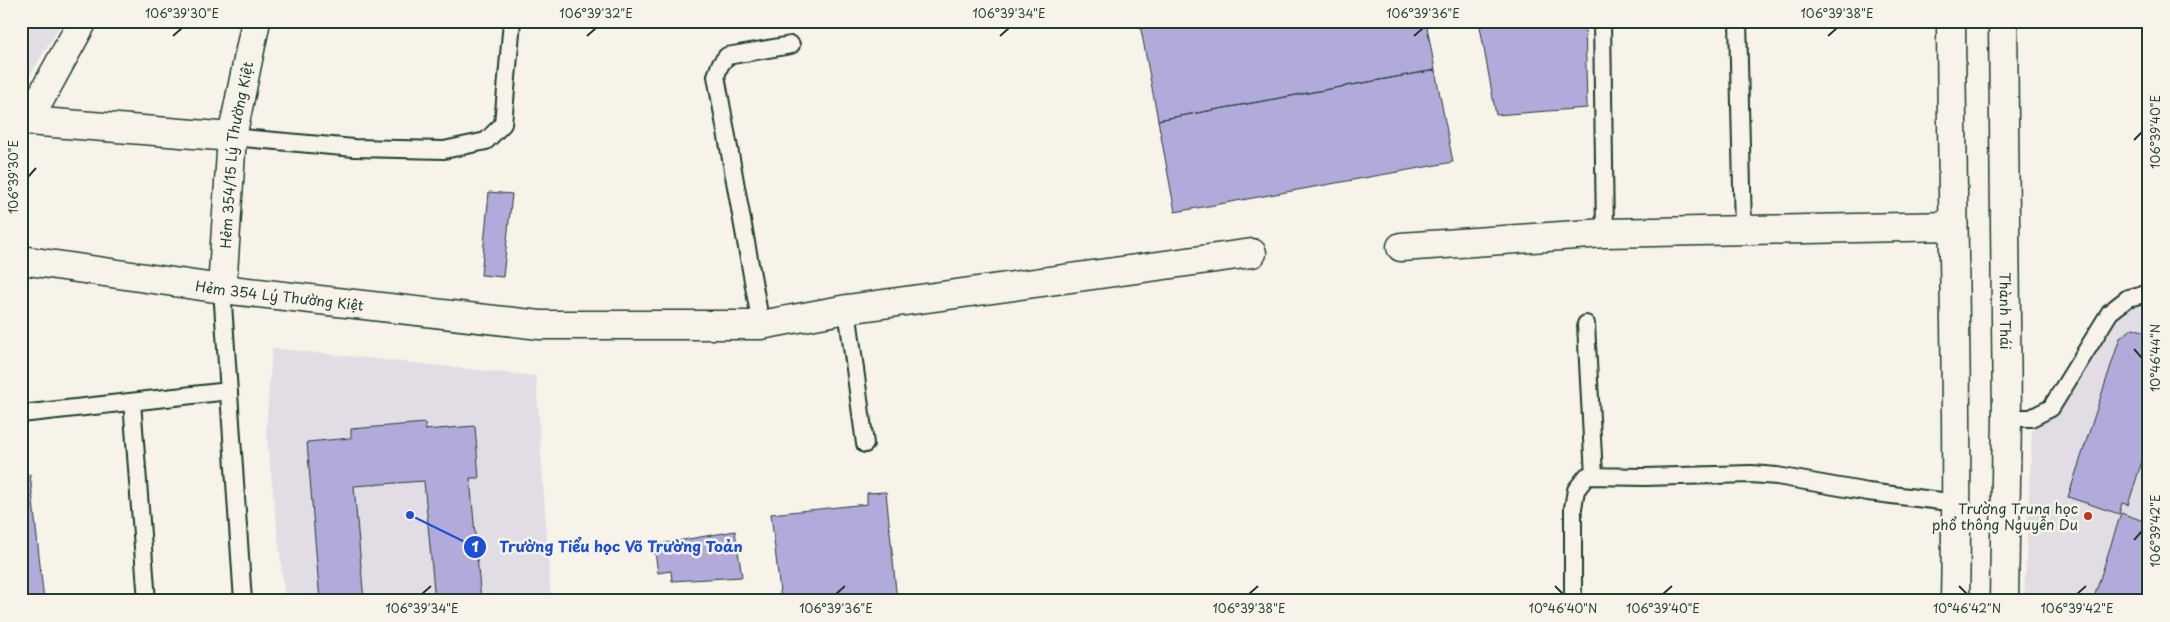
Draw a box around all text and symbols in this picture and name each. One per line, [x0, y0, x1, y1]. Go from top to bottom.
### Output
text: 106°39'30"E [145, 4, 219, 22]
text: 106°39'32"E [559, 4, 633, 22]
text: 106°39'34"E [972, 4, 1046, 22]
text: 106°39'36"E [1386, 4, 1460, 22]
text: 106°39'38"E [1800, 4, 1874, 22]
street label: Hẻm 354/15 Lý Thường Kiệt [214, 59, 258, 249]
text: 106°39'40"E [2146, 95, 2164, 169]
text: 106°39'30"E [4, 140, 22, 214]
street label: Thành Thái [1995, 272, 2017, 350]
street label: Hẻm 354 Lý Thường Kiệt [194, 275, 365, 316]
text: 10°46'44"N [2146, 324, 2164, 392]
text: 106°39'42"E [2146, 494, 2164, 568]
place label: Trường Trung học phổ thông Nguyễn Du [1932, 498, 2078, 535]
marker: Trường Trung học phổ thông Nguyễn Du [2082, 510, 2094, 522]
callout: Trường Tiểu học Võ Trường Toản [463, 532, 754, 562]
text: 1 [471, 534, 479, 557]
text: Trường Tiểu học Võ Trường Toản [499, 534, 743, 557]
text: 106°39'34"E [385, 599, 459, 617]
text: 106°39'36"E [799, 599, 873, 617]
text: 106°39'38"E [1212, 599, 1286, 617]
text: 10°46'40"N [1529, 599, 1597, 617]
text: 106°39'40"E [1626, 599, 1700, 617]
text: 10°46'42"N [1933, 599, 2001, 617]
text: 106°39'42"E [2040, 599, 2114, 617]

